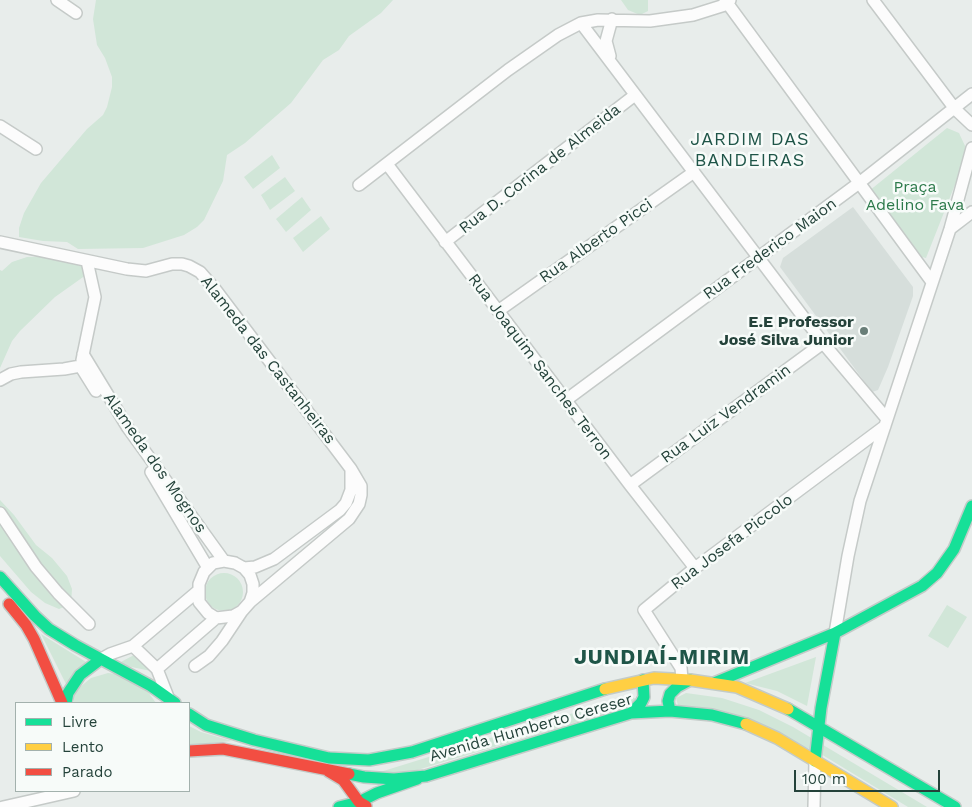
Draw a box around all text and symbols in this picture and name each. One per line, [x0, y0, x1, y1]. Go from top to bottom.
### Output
street label: Rua D. Corina de Almeida [456, 100, 624, 238]
district label: JARDIM DAS BANDEIRAS [689, 129, 811, 172]
park label: Praça Adelino Fava [866, 177, 964, 215]
street label: Rua Frederico Maion [700, 194, 840, 304]
street label: Rua Alberto Picci [536, 195, 656, 287]
street label: Rua Joaquim Sanches Terron [464, 270, 616, 464]
street label: Alameda das Castanheiras [196, 272, 340, 448]
place label: E.E Professor José Silva Junior [719, 312, 854, 350]
marker: E.E Professor José Silva Junior [858, 325, 870, 337]
street label: Rua Luiz Vendramin [657, 360, 795, 468]
street label: Alameda dos Mognos [99, 389, 211, 537]
street label: Rua Josefa Piccolo [667, 490, 797, 594]
district label: JUNDIAÍ-MIRIM [572, 645, 752, 671]
street label: Avenida Humberto Cereser [427, 690, 635, 766]
legend [15, 702, 190, 792]
text: Livre [62, 713, 97, 731]
text: Lento [62, 738, 104, 756]
scale bar [797, 760, 943, 792]
text: Parado [62, 763, 112, 781]
text: 100 m [802, 770, 846, 788]

